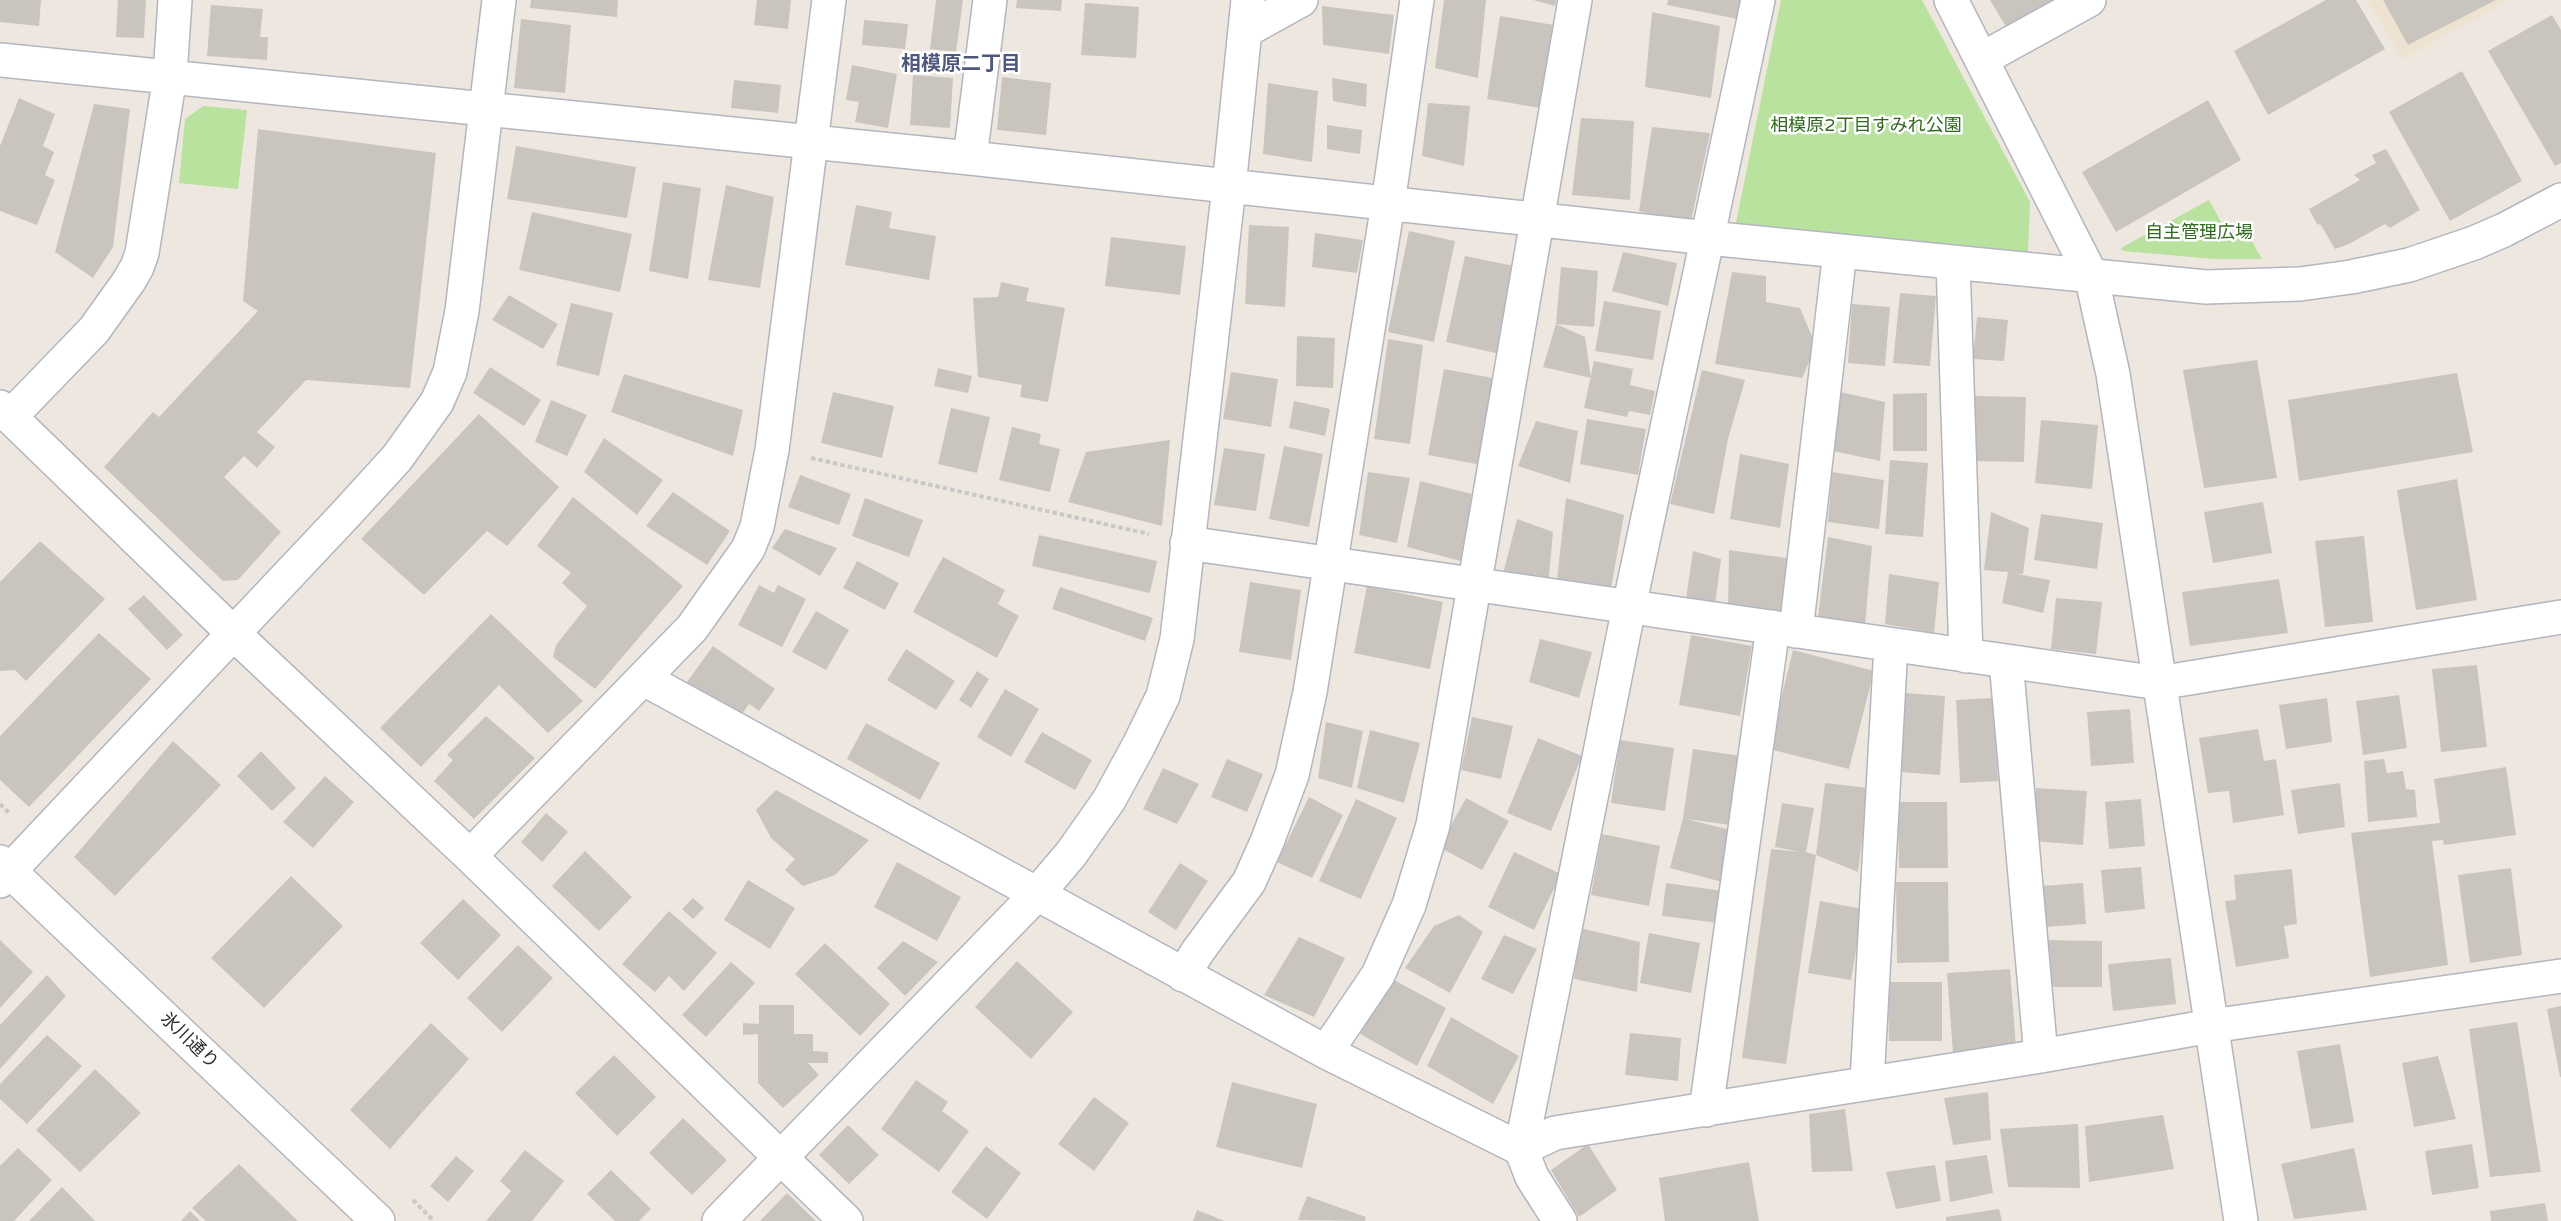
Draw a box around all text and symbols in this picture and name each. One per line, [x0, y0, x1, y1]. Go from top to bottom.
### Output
district label: 相模原二丁目 [901, 53, 1021, 77]
park label: 相模原2丁目すみれ公園 [1770, 115, 1962, 137]
park label: 自主管理広場 [2145, 222, 2253, 244]
street label: 氷川通り [156, 1008, 222, 1074]

